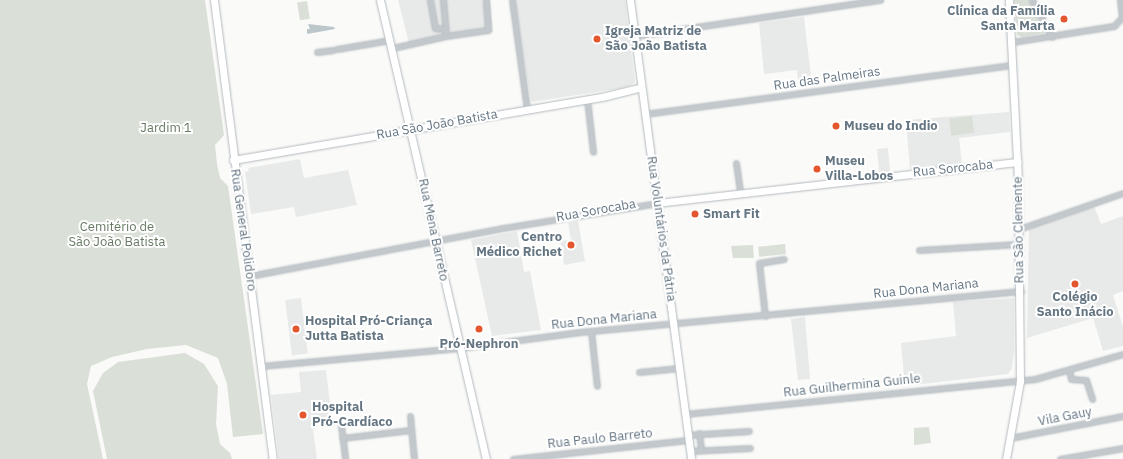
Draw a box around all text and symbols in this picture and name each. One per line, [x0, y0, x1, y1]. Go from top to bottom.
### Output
place label: Clínica da Família Santa Marta [947, 4, 1055, 35]
marker: Clínica da Família Santa Marta [1058, 13, 1070, 25]
place label: Igreja Matriz de São João Batista [605, 24, 707, 55]
marker: Igreja Matriz de São João Batista [592, 34, 602, 44]
street label: Rua das Palmeiras [773, 64, 881, 94]
street label: Rua São João Batista [375, 107, 499, 143]
place label: Museu do Indio [844, 118, 938, 134]
park label: Jardim 1 [140, 120, 192, 136]
marker: Museu do Indio [831, 121, 841, 131]
place label: Museu Villa-Lobos [825, 154, 893, 185]
street label: Rua Voluntários da Pátria [643, 155, 679, 303]
street label: Rua Sorocaba [912, 157, 994, 181]
marker: Museu Villa-Lobos [812, 164, 822, 174]
street label: Rua General Polidoro [227, 168, 259, 292]
street label: Rua São Clemente [1010, 176, 1028, 284]
street label: Rua Mena Barreto [414, 177, 452, 283]
street label: Rua Sorocaba [555, 196, 637, 226]
place label: Smart Fit [703, 206, 760, 222]
marker: Smart Fit [690, 209, 700, 219]
park label: Cemitério de São João Batista [68, 220, 166, 251]
place label: Centro Médico Richet [476, 230, 562, 261]
marker: Centro Médico Richet [565, 239, 577, 251]
street label: Rua Dona Mariana [873, 276, 979, 302]
marker: Colégio Santo Inácio [1070, 279, 1080, 289]
place label: Colégio Santo Inácio [1036, 290, 1114, 321]
street label: Rua Dona Mariana [551, 307, 657, 333]
place label: Hospital Pró-Criança Jutta Batista [305, 314, 432, 345]
marker: Hospital Pró-Criança Jutta Batista [290, 323, 302, 335]
marker: Pró-Nephron [473, 323, 485, 335]
place label: Pró-Nephron [440, 336, 518, 352]
street label: Rua Guilhermina Guinle [783, 371, 921, 401]
place label: Hospital Pró-Cardíaco [312, 400, 393, 431]
street label: Vila Gauy [1037, 404, 1093, 430]
marker: Hospital Pró-Cardíaco [297, 409, 309, 421]
street label: Rua Paulo Barreto [547, 426, 653, 452]

